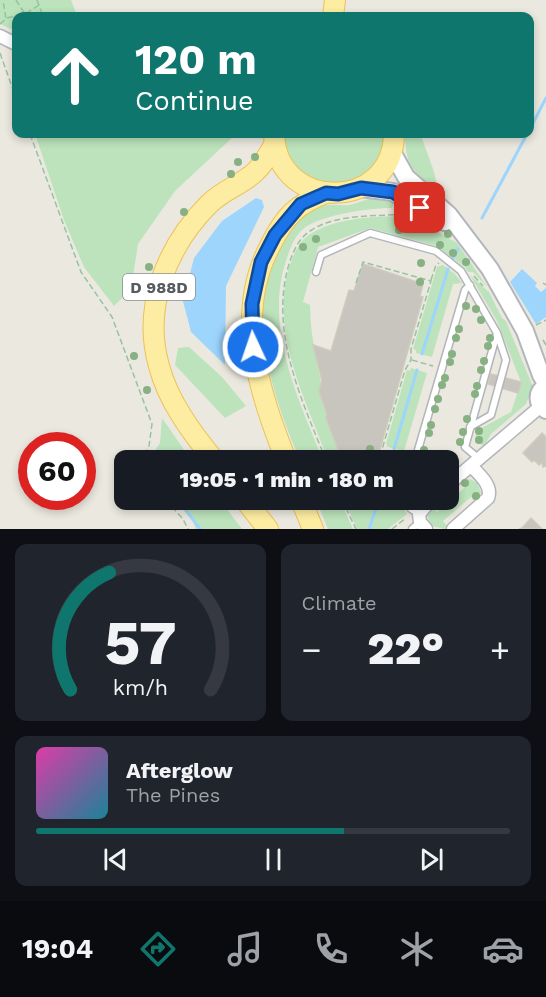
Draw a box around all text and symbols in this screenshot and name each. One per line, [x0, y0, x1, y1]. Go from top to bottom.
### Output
text: 120 m [135, 35, 257, 84]
icon: ahead [36, 36, 114, 114]
text: Continue [135, 85, 254, 117]
pin [394, 182, 445, 233]
icon: arrive [403, 191, 436, 224]
road number: D 988D [123, 274, 195, 300]
position arrow [221, 315, 285, 379]
speed limit sign: 60 [18, 432, 96, 510]
text: 19:05 · 1 min · 180 m [179, 467, 394, 492]
text: Climate [302, 591, 377, 615]
text: 57 [104, 606, 176, 679]
text: 22° [367, 622, 444, 675]
text: − [302, 630, 321, 669]
text: + [490, 630, 510, 669]
text: km/h [113, 675, 168, 700]
text: Afterglow [126, 758, 233, 783]
text: The Pines [126, 783, 220, 807]
icon: previous [99, 843, 132, 876]
icon: pause [257, 843, 290, 876]
icon: next [415, 843, 448, 876]
icon: directions [137, 928, 179, 970]
icon: music [224, 928, 266, 970]
icon: phone [310, 928, 352, 970]
icon: climate [396, 928, 438, 970]
icon: car [482, 928, 524, 970]
text: 19:04 [22, 933, 93, 965]

